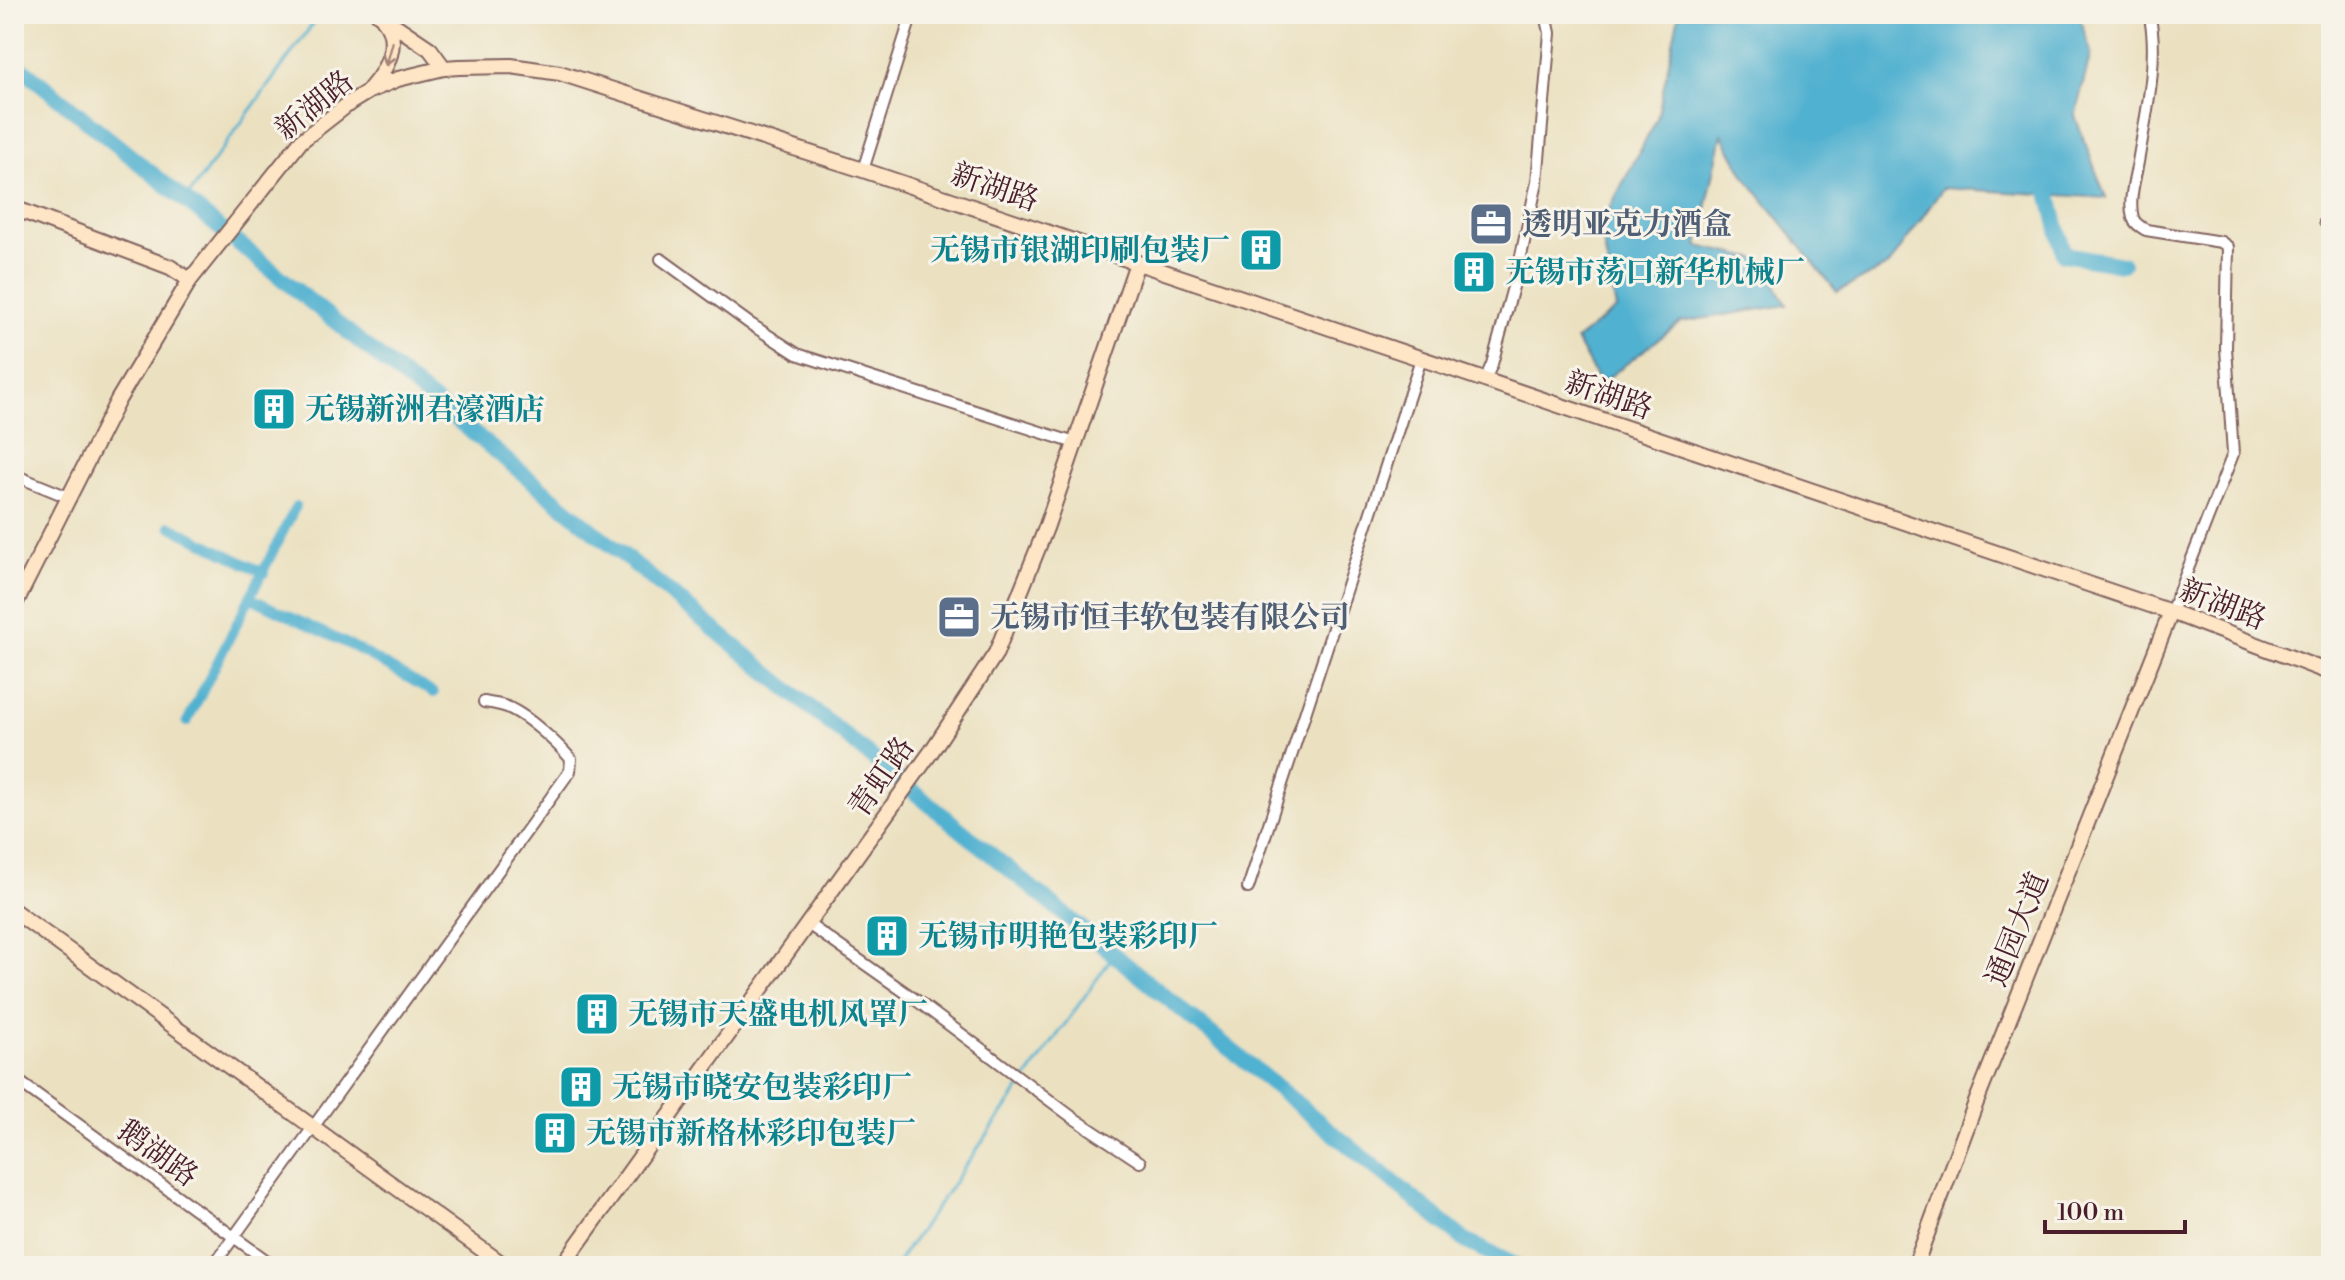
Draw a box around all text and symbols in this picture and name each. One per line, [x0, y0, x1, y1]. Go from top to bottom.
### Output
one-way arrow [380, 40, 395, 66]
street label: 新湖路 [268, 63, 362, 149]
street label: 新湖路 [946, 155, 1043, 221]
office icon: 透明亚克力酒盒 [1467, 200, 1515, 248]
place label: 透明亚克力酒盒 [1522, 206, 1732, 244]
building icon: 无锡市银湖印刷包装厂 [1237, 226, 1285, 274]
place label: 无锡市银湖印刷包装厂 [930, 232, 1230, 270]
building icon: 无锡市荡口新华机械厂 [1450, 248, 1498, 296]
place label: 无锡市荡口新华机械厂 [1505, 254, 1805, 292]
street label: 新湖路 [1560, 363, 1657, 429]
building icon: 无锡新洲君濠酒店 [250, 385, 298, 433]
place label: 无锡新洲君濠酒店 [305, 391, 545, 429]
street label: 新湖路 [2174, 571, 2271, 639]
office icon: 无锡市恒丰软包装有限公司 [935, 593, 983, 641]
place label: 无锡市恒丰软包装有限公司 [990, 599, 1350, 637]
street label: 青虹路 [840, 730, 923, 825]
street label: 通园大道 [1978, 867, 2058, 992]
building icon: 无锡市明艳包装彩印厂 [863, 912, 911, 960]
place label: 无锡市明艳包装彩印厂 [918, 918, 1218, 956]
building icon: 无锡市天盛电机风罩厂 [573, 990, 621, 1038]
place label: 无锡市天盛电机风罩厂 [628, 996, 928, 1034]
building icon: 无锡市晓安包装彩印厂 [557, 1063, 605, 1111]
place label: 无锡市晓安包装彩印厂 [612, 1069, 912, 1107]
building icon: 无锡市新格林彩印包装厂 [531, 1109, 579, 1157]
street label: 鹅湖路 [110, 1112, 205, 1196]
place label: 无锡市新格林彩印包装厂 [586, 1115, 916, 1153]
scale bar [2045, 1184, 2185, 1234]
text: 100 m [2057, 1198, 2124, 1228]

